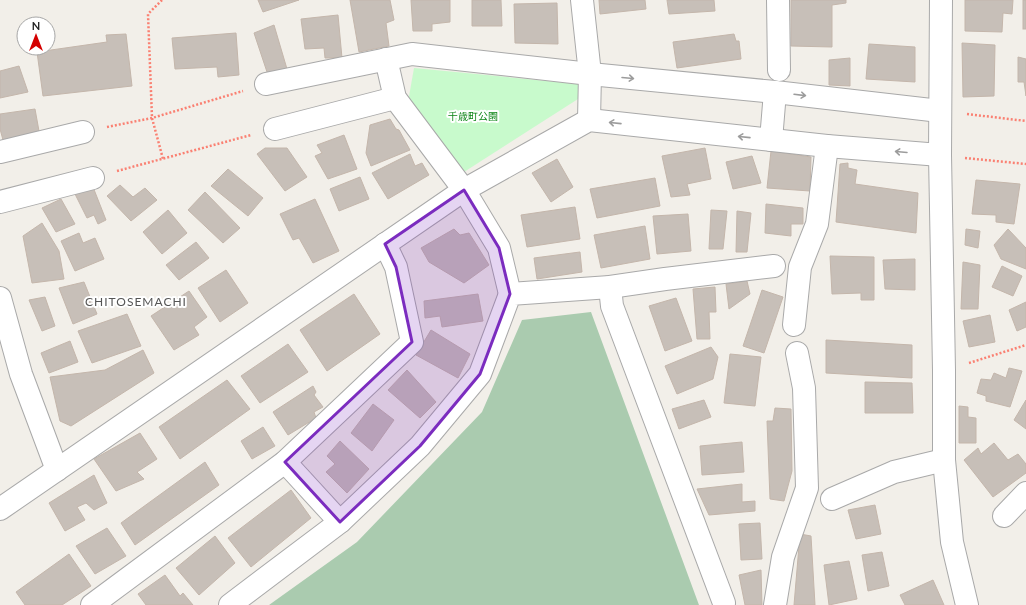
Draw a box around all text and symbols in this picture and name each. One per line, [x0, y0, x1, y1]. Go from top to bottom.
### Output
north arrow [16, 16, 56, 56]
text: N [32, 19, 40, 32]
one-way arrow [621, 74, 634, 82]
one-way arrow [793, 91, 806, 99]
park label: 千歳町公園 [448, 110, 498, 122]
one-way arrow [609, 119, 622, 126]
one-way arrow [738, 133, 751, 141]
one-way arrow [895, 149, 908, 156]
district label: CHITOSEMACHI [85, 294, 187, 309]

